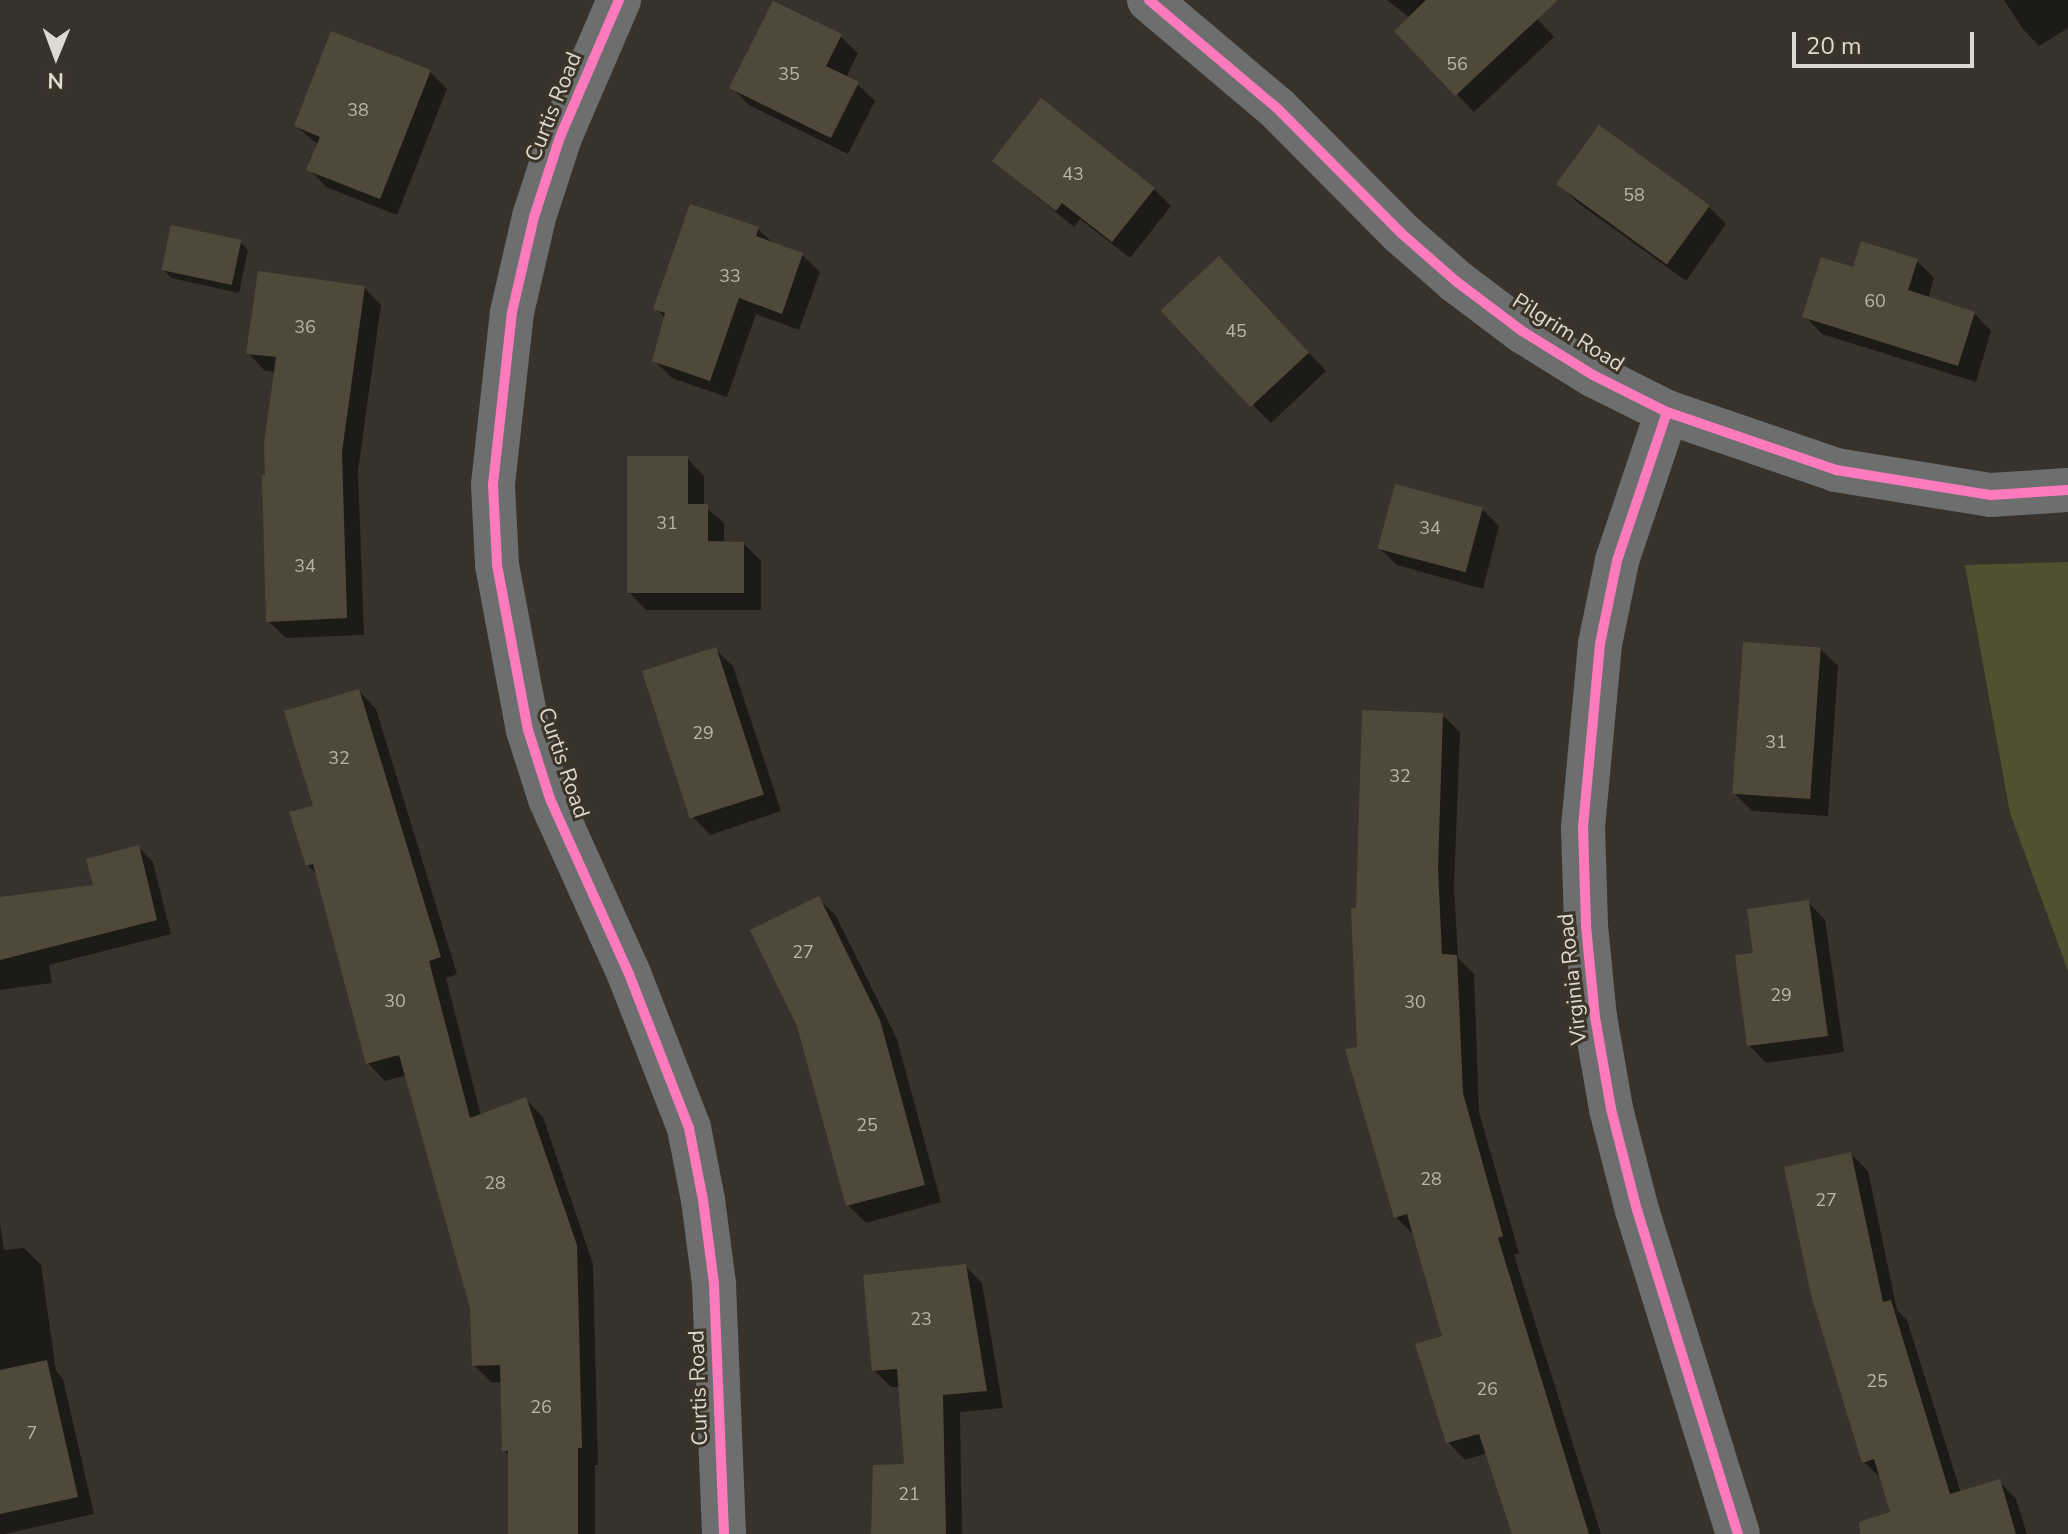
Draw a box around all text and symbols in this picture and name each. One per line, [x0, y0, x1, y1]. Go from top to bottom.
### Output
north arrow [16, 16, 96, 96]
scale bar [1796, 16, 1978, 66]
text: 20 m [1806, 30, 1862, 62]
street label: Curtis Road [520, 48, 588, 166]
house number: 56 [1446, 53, 1468, 75]
house number: 35 [778, 63, 800, 85]
text: N [47, 65, 64, 95]
house number: 38 [347, 99, 369, 121]
house number: 43 [1062, 163, 1084, 185]
house number: 58 [1623, 184, 1645, 206]
house number: 33 [719, 265, 741, 287]
street label: Pilgrim Road [1507, 288, 1629, 378]
house number: 60 [1864, 290, 1886, 312]
house number: 36 [294, 316, 316, 338]
house number: 45 [1225, 320, 1247, 342]
house number: 31 [656, 512, 678, 534]
house number: 34 [1419, 517, 1441, 539]
house number: 34 [294, 555, 316, 577]
street label: Curtis Road [532, 704, 594, 822]
house number: 29 [692, 722, 714, 744]
house number: 31 [1765, 731, 1787, 753]
house number: 32 [328, 747, 350, 769]
house number: 32 [1389, 765, 1411, 787]
street label: Virginia Road [1553, 912, 1593, 1046]
house number: 27 [792, 941, 814, 963]
house number: 29 [1770, 984, 1792, 1006]
house number: 30 [384, 990, 406, 1012]
house number: 30 [1404, 991, 1426, 1013]
house number: 25 [856, 1114, 878, 1136]
house number: 28 [1420, 1168, 1442, 1190]
house number: 28 [484, 1172, 506, 1194]
house number: 27 [1815, 1189, 1837, 1211]
house number: 23 [910, 1308, 932, 1330]
street label: Curtis Road [684, 1330, 714, 1446]
house number: 25 [1866, 1370, 1888, 1392]
house number: 26 [1476, 1378, 1498, 1400]
house number: 26 [530, 1396, 552, 1418]
house number: 7 [27, 1422, 37, 1444]
house number: 21 [898, 1483, 920, 1505]

